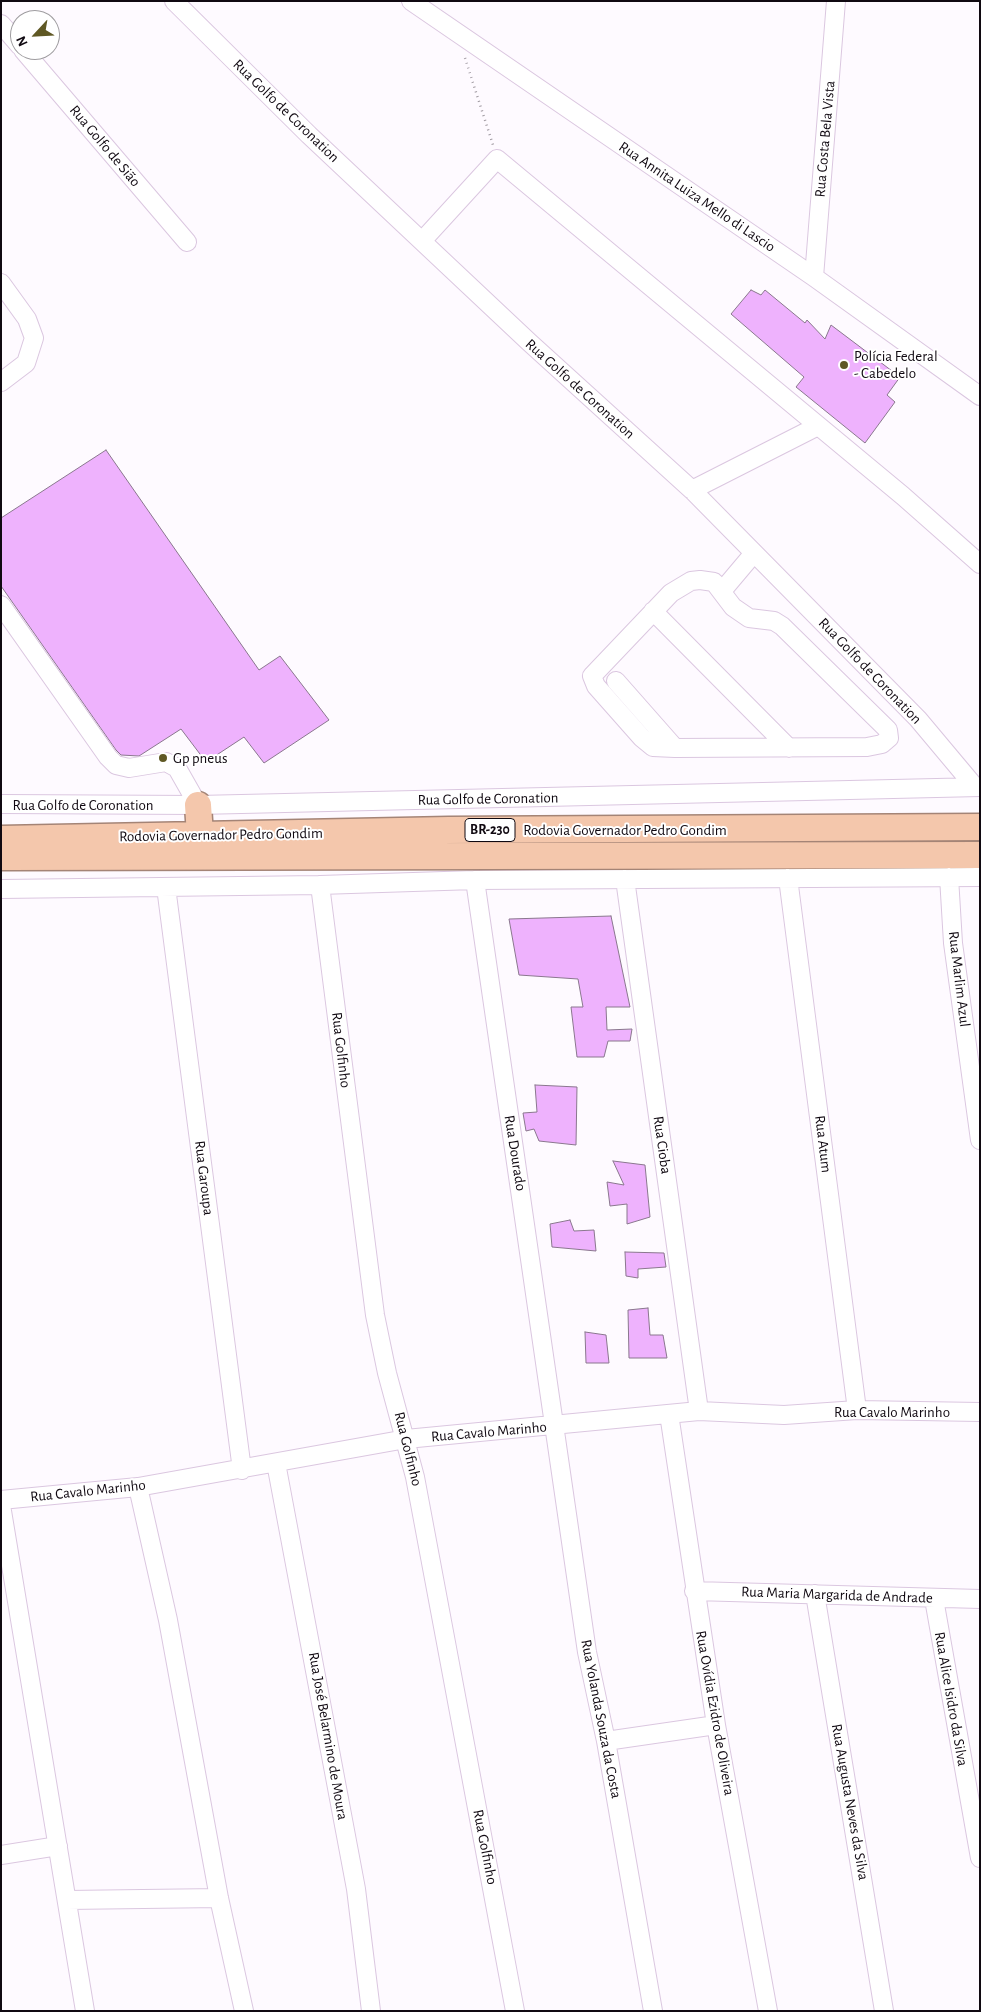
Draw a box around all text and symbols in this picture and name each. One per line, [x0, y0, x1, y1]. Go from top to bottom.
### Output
north arrow [10, 10, 60, 60]
text: N [14, 34, 31, 48]
street label: Rua Golfo de Coronation [229, 56, 343, 166]
street label: Rua Costa Bela Vista [811, 80, 839, 198]
street label: Rua Golfo de Sião [66, 101, 144, 191]
street label: Rua Annita Luiza Mello di Lascio [615, 138, 779, 256]
street label: Rua Golfo de Coronation [522, 335, 638, 443]
place label: Polícia Federal - Cabedelo [854, 347, 938, 382]
marker: Polícia Federal - Cabedelo [838, 359, 850, 371]
street label: Rua Golfo de Coronation [815, 614, 925, 728]
place label: Gp pneus [173, 749, 227, 767]
marker: Gp pneus [157, 752, 169, 764]
street label: Rua Golfo de Coronation [417, 789, 559, 809]
street label: Rua Golfo de Coronation [13, 796, 153, 814]
road number: BR-230 [465, 818, 515, 842]
street label: Rodovia Governador Pedro Gondim [523, 821, 727, 839]
street label: Rodovia Governador Pedro Gondim [119, 824, 323, 846]
street label: Rua Marlim Azul [944, 930, 974, 1028]
street label: Rua Golfinho [327, 1011, 355, 1089]
street label: Rua Dourado [500, 1114, 530, 1192]
street label: Rua Atum [811, 1114, 835, 1174]
street label: Rua Cioba [649, 1115, 675, 1175]
street label: Rua Garoupa [190, 1140, 218, 1216]
street label: Rua Cavalo Marinho [834, 1403, 950, 1421]
street label: Rua Golfinho [390, 1410, 426, 1488]
street label: Rua Cavalo Marinho [430, 1418, 548, 1446]
street label: Rua Cavalo Marinho [29, 1476, 147, 1506]
street label: Rua Maria Margarida de Andrade [741, 1583, 933, 1607]
street label: Rua Ovídia Ezidro de Oliveira [692, 1629, 738, 1797]
street label: Rua Alice Isidro da Silva [930, 1630, 972, 1768]
street label: Rua Yolanda Souza da Costa [577, 1638, 625, 1800]
street label: Rua José Belarmino de Moura [304, 1651, 352, 1821]
street label: Rua Augusta Neves da Silva [827, 1722, 873, 1882]
street label: Rua Golfinho [469, 1808, 501, 1886]

